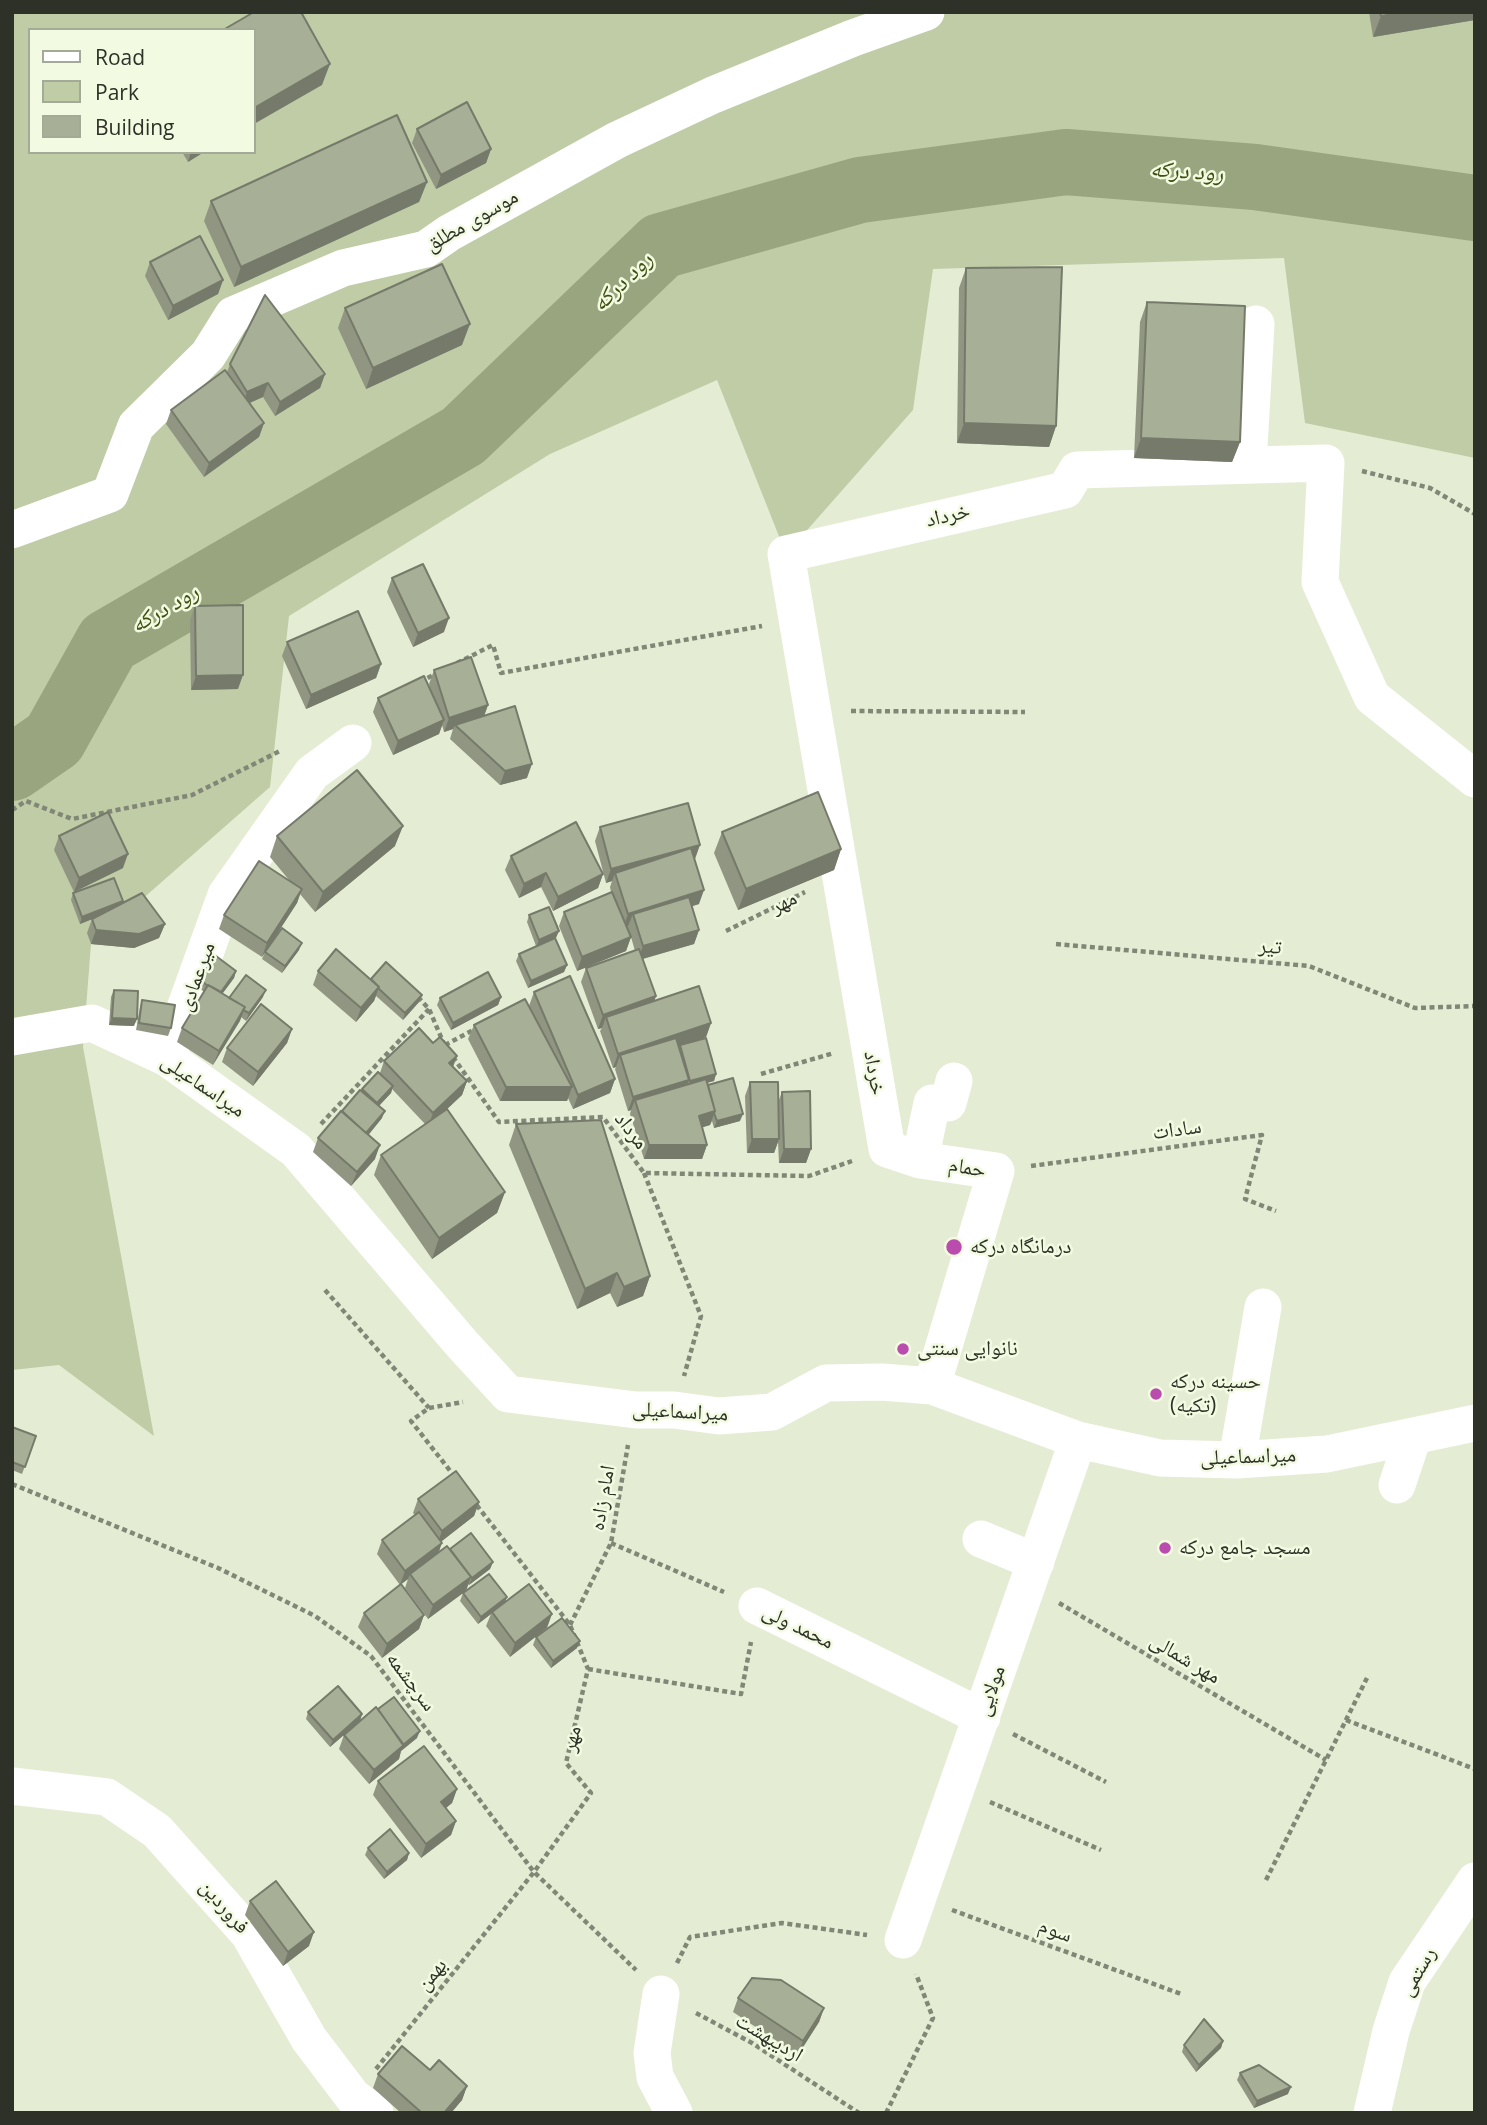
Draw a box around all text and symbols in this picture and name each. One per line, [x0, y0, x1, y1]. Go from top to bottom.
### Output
legend [28, 28, 256, 154]
text: Road [95, 43, 145, 71]
text: Park [95, 78, 139, 106]
text: Building [95, 113, 174, 141]
water label: رود درکه [1149, 156, 1225, 188]
street label: موسوی مطلق [421, 184, 523, 258]
water label: رود درکه [587, 247, 659, 317]
street label: خرداد [924, 499, 972, 533]
water label: رود درکه [126, 579, 204, 639]
street label: مهر [767, 886, 801, 920]
street label: تیر [1257, 933, 1283, 961]
street label: میرعمادی [173, 939, 221, 1015]
street label: میراسماعیلی [156, 1049, 250, 1123]
street label: خرداد [858, 1049, 890, 1097]
street label: مرداد [609, 1107, 653, 1155]
street label: سادات [1151, 1114, 1203, 1146]
street label: حمام [946, 1152, 988, 1184]
place label: درمانگاه درکه [970, 1234, 1071, 1260]
marker: درمانگاه درکه [944, 1237, 964, 1257]
place label: نانوایی سنتی [917, 1336, 1018, 1362]
marker: نانوایی سنتی [895, 1341, 911, 1357]
place label: حسینه درکه (تکیه) [1170, 1369, 1261, 1419]
marker: حسینه درکه (تکیه) [1148, 1386, 1164, 1402]
street label: میراسماعیلی [631, 1397, 729, 1427]
street label: میراسماعیلی [1200, 1443, 1296, 1471]
street label: امام زاده [585, 1463, 621, 1533]
place label: مسجد جامع درکه [1179, 1535, 1311, 1561]
marker: مسجد جامع درکه [1157, 1540, 1173, 1556]
street label: محمد ولی [758, 1599, 838, 1655]
street label: مهر شمالی [1145, 1628, 1225, 1690]
street label: سرچشمه [381, 1647, 441, 1717]
street label: مولایی [971, 1662, 1011, 1720]
street label: مهر [557, 1723, 587, 1755]
street label: فروردین [194, 1875, 254, 1939]
street label: سوم [1035, 1913, 1075, 1949]
street label: رستمی [1394, 1943, 1442, 2001]
street label: بهمن [411, 1954, 453, 1996]
street label: اردیبهشت [731, 2008, 807, 2068]

